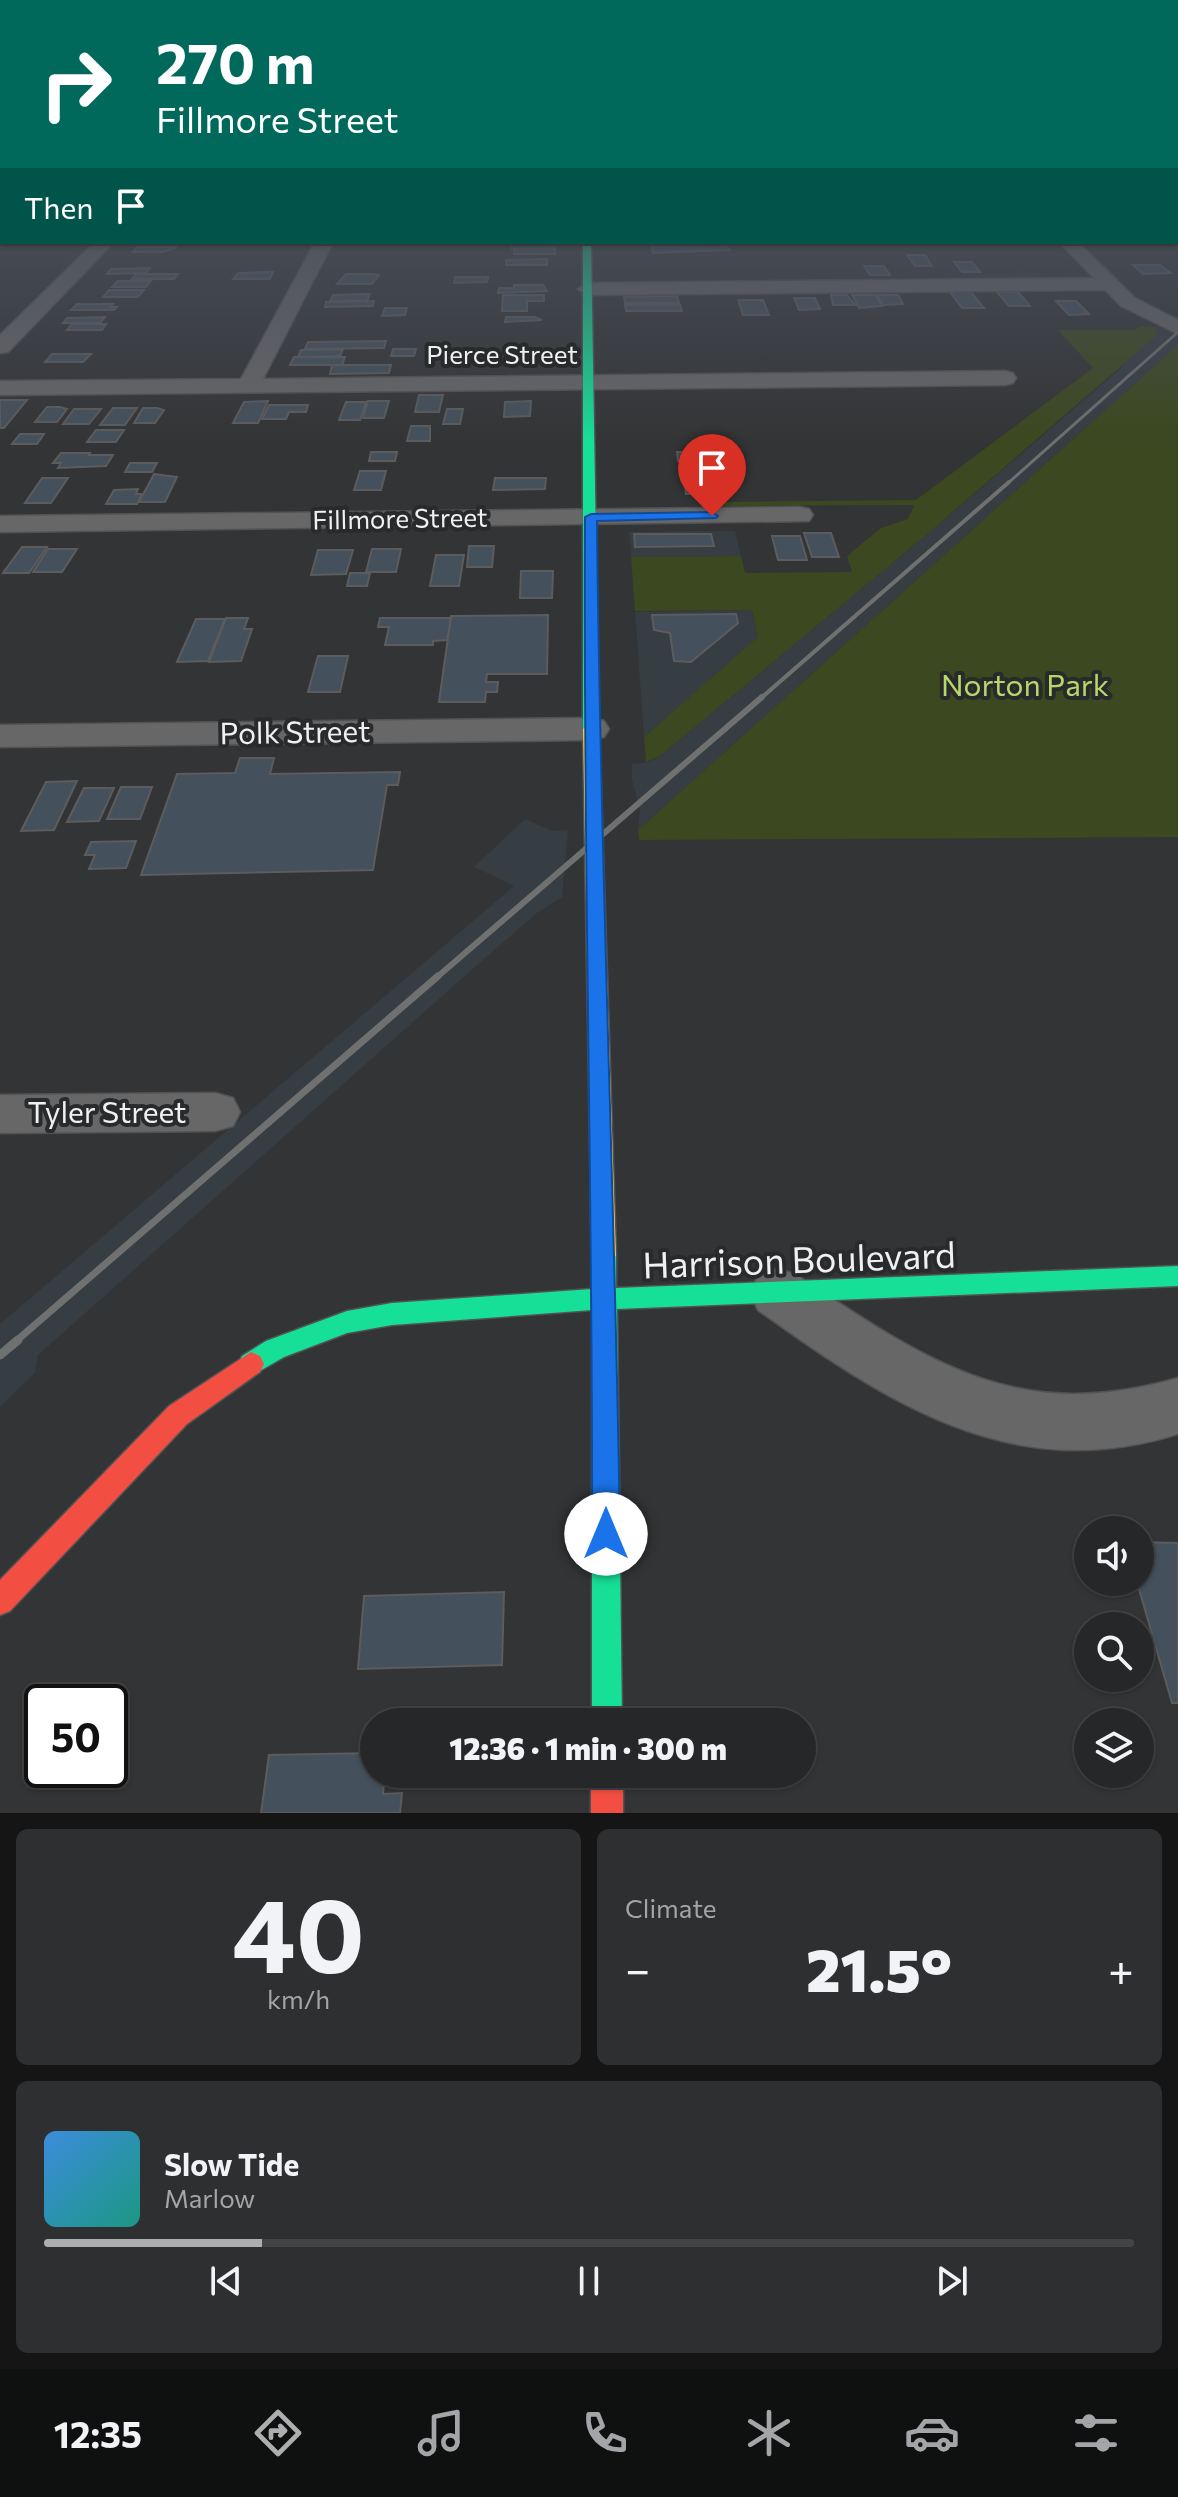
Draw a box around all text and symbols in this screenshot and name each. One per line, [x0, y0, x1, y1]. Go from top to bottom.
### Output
text: 270 m [156, 27, 315, 96]
icon: right [24, 32, 128, 136]
text: Fillmore Street [156, 96, 399, 140]
icon: arrive [109, 184, 153, 228]
text: Then [24, 188, 93, 225]
street label: Pierce Street [426, 338, 578, 369]
pin [678, 434, 746, 516]
icon: arrive [690, 446, 734, 490]
street label: Fillmore Street [312, 500, 488, 535]
park label: Norton Park [941, 665, 1109, 702]
street label: Polk Street [219, 711, 371, 750]
street label: Tyler Street [28, 1092, 186, 1129]
street label: Harrison Boulevard [642, 1231, 956, 1285]
position arrow [564, 1492, 648, 1576]
map controls [1074, 1516, 1154, 1788]
button: sound [1074, 1516, 1154, 1596]
button: search [1074, 1612, 1154, 1692]
speed limit sign: 50 [24, 1684, 128, 1788]
button: layers [1074, 1708, 1154, 1788]
text: 12:36 · 1 min · 300 m [449, 1729, 727, 1766]
text: 40 [232, 1867, 365, 1994]
text: Climate [625, 1892, 717, 1923]
text: 21.5° [806, 1931, 952, 2004]
text: − [625, 1941, 650, 1995]
text: + [1108, 1941, 1134, 1995]
text: km/h [267, 1983, 330, 2014]
text: Slow Tide [164, 2145, 299, 2182]
text: Marlow [164, 2182, 255, 2213]
icon: previous [204, 2259, 248, 2303]
icon: pause [567, 2259, 611, 2303]
icon: next [930, 2259, 974, 2303]
icon: directions [250, 2405, 306, 2461]
icon: music [413, 2405, 469, 2461]
icon: phone [577, 2405, 633, 2461]
icon: climate [741, 2405, 797, 2461]
icon: car [904, 2405, 960, 2461]
icon: filters [1068, 2405, 1124, 2461]
text: 12:35 [54, 2411, 142, 2455]

